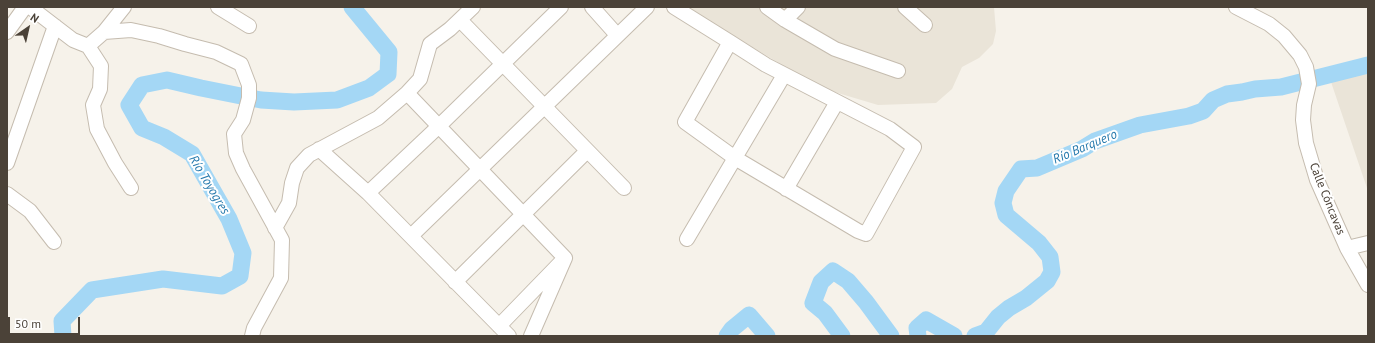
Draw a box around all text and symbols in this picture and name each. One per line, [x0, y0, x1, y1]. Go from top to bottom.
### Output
north arrow [8, 8, 48, 48]
text: N [28, 10, 42, 26]
water label: Río Barquero [1051, 126, 1119, 168]
water label: Río Toyogres [185, 153, 233, 217]
street label: Calle Cóncavas [1306, 161, 1348, 237]
scale bar [10, 309, 82, 335]
text: 50 m [15, 316, 41, 331]

